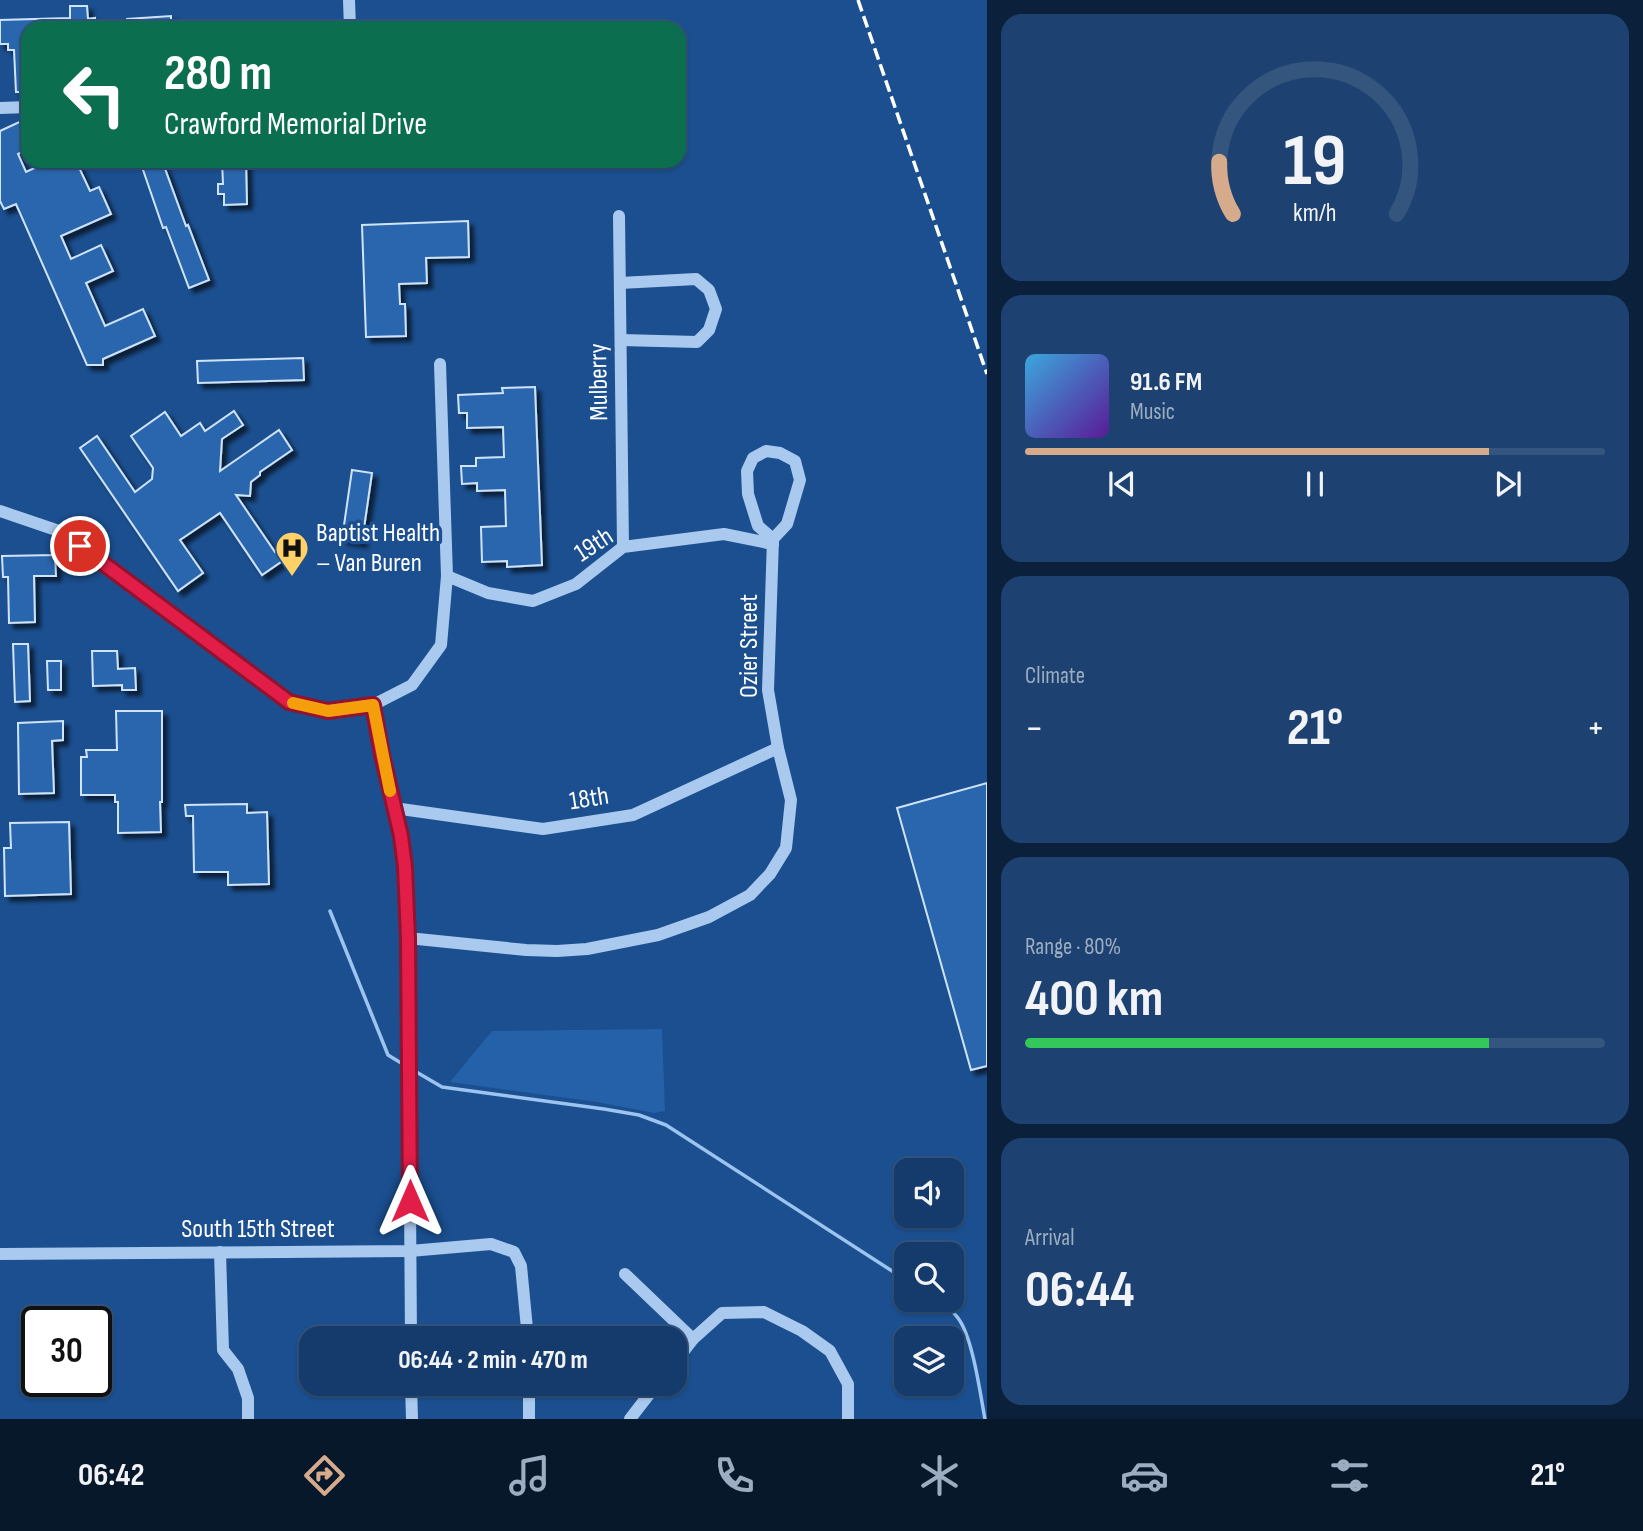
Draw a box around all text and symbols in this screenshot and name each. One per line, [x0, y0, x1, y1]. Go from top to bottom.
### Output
text: 280 m [164, 45, 272, 104]
icon: left [49, 49, 140, 140]
text: Crawford Memorial Drive [164, 105, 427, 144]
text: 19 [1283, 118, 1347, 206]
text: km/h [1293, 197, 1337, 228]
street label: Mulberry [583, 343, 615, 421]
text: 91.6 FM [1130, 367, 1202, 398]
text: Music [1130, 398, 1175, 426]
icon: previous [1103, 465, 1141, 503]
icon: pause [1296, 465, 1334, 503]
icon: next [1489, 465, 1527, 503]
pin [50, 516, 110, 576]
place label: Baptist Health – Van Buren [316, 518, 440, 579]
street label: 19th [569, 521, 619, 569]
icon: arrive [61, 527, 99, 565]
hospital icon: Baptist Health – Van Buren [273, 529, 311, 578]
street label: Ozier Street [734, 594, 765, 698]
text: Climate [1025, 662, 1085, 690]
text: 21° [1287, 697, 1343, 760]
text: − [1025, 706, 1044, 751]
text: + [1586, 706, 1605, 751]
street label: 18th [567, 781, 611, 817]
text: Range · 80% [1025, 933, 1121, 961]
text: 400 km [1025, 968, 1163, 1031]
map controls [894, 1158, 964, 1396]
button: sound [894, 1158, 964, 1228]
position arrow [373, 1164, 447, 1238]
street label: South 15th Street [181, 1214, 335, 1245]
text: Arrival [1025, 1224, 1074, 1252]
button: search [894, 1242, 964, 1312]
text: 06:44 [1025, 1259, 1134, 1322]
speed limit sign: 30 [21, 1306, 112, 1397]
button: layers [894, 1326, 964, 1396]
text: 06:44 · 2 min · 470 m [398, 1345, 588, 1376]
icon: directions [300, 1451, 349, 1500]
icon: music [505, 1451, 554, 1500]
icon: phone [710, 1451, 759, 1500]
icon: climate [915, 1451, 964, 1500]
icon: car [1120, 1451, 1169, 1500]
icon: filters [1325, 1451, 1374, 1500]
text: 06:42 [78, 1456, 144, 1495]
text: 21° [1530, 1456, 1565, 1495]

